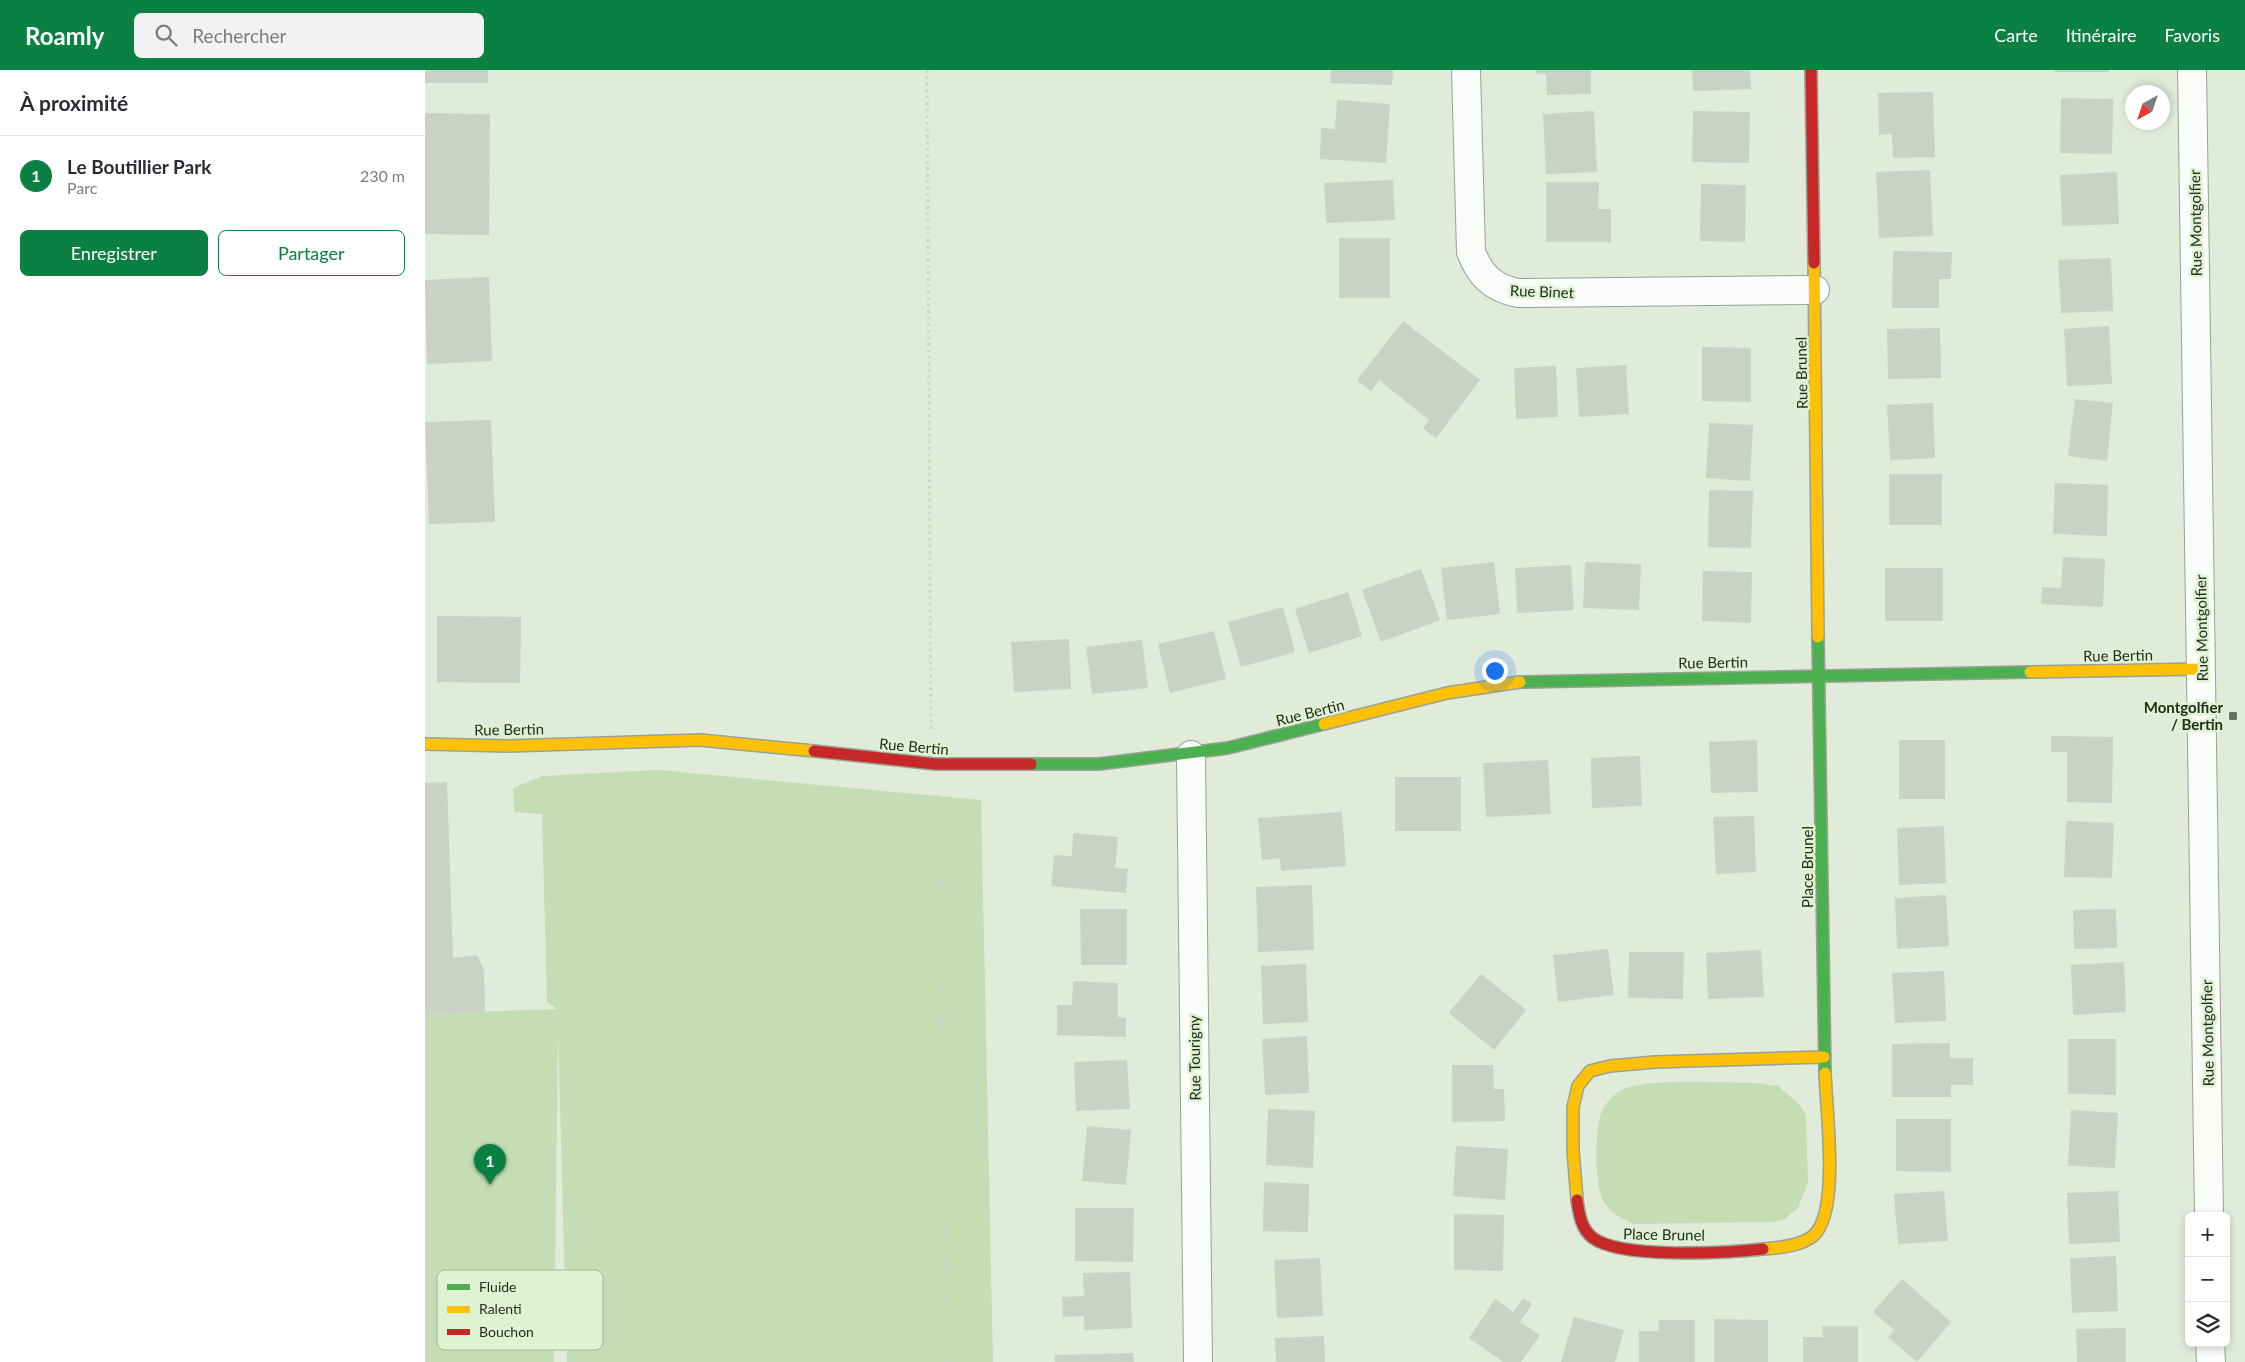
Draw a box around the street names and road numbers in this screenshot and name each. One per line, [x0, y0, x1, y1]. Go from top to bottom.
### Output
street label: Rue Montgolfier [2185, 169, 2205, 277]
street label: Rue Binet [1510, 281, 1575, 301]
street label: Rue Brunel [1791, 337, 1811, 409]
street label: Rue Montgolfier [2191, 574, 2211, 682]
street label: Rue Bertin [2083, 645, 2153, 665]
street label: Rue Bertin [1678, 652, 1748, 672]
street label: Rue Bertin [1274, 695, 1346, 729]
street label: Rue Bertin [474, 719, 544, 739]
street label: Rue Bertin [878, 734, 950, 758]
street label: Place Brunel [1798, 826, 1816, 908]
street label: Rue Montgolfier [2197, 979, 2217, 1087]
street label: Rue Tourigny [1184, 1015, 1204, 1101]
street label: Place Brunel [1623, 1224, 1705, 1244]

